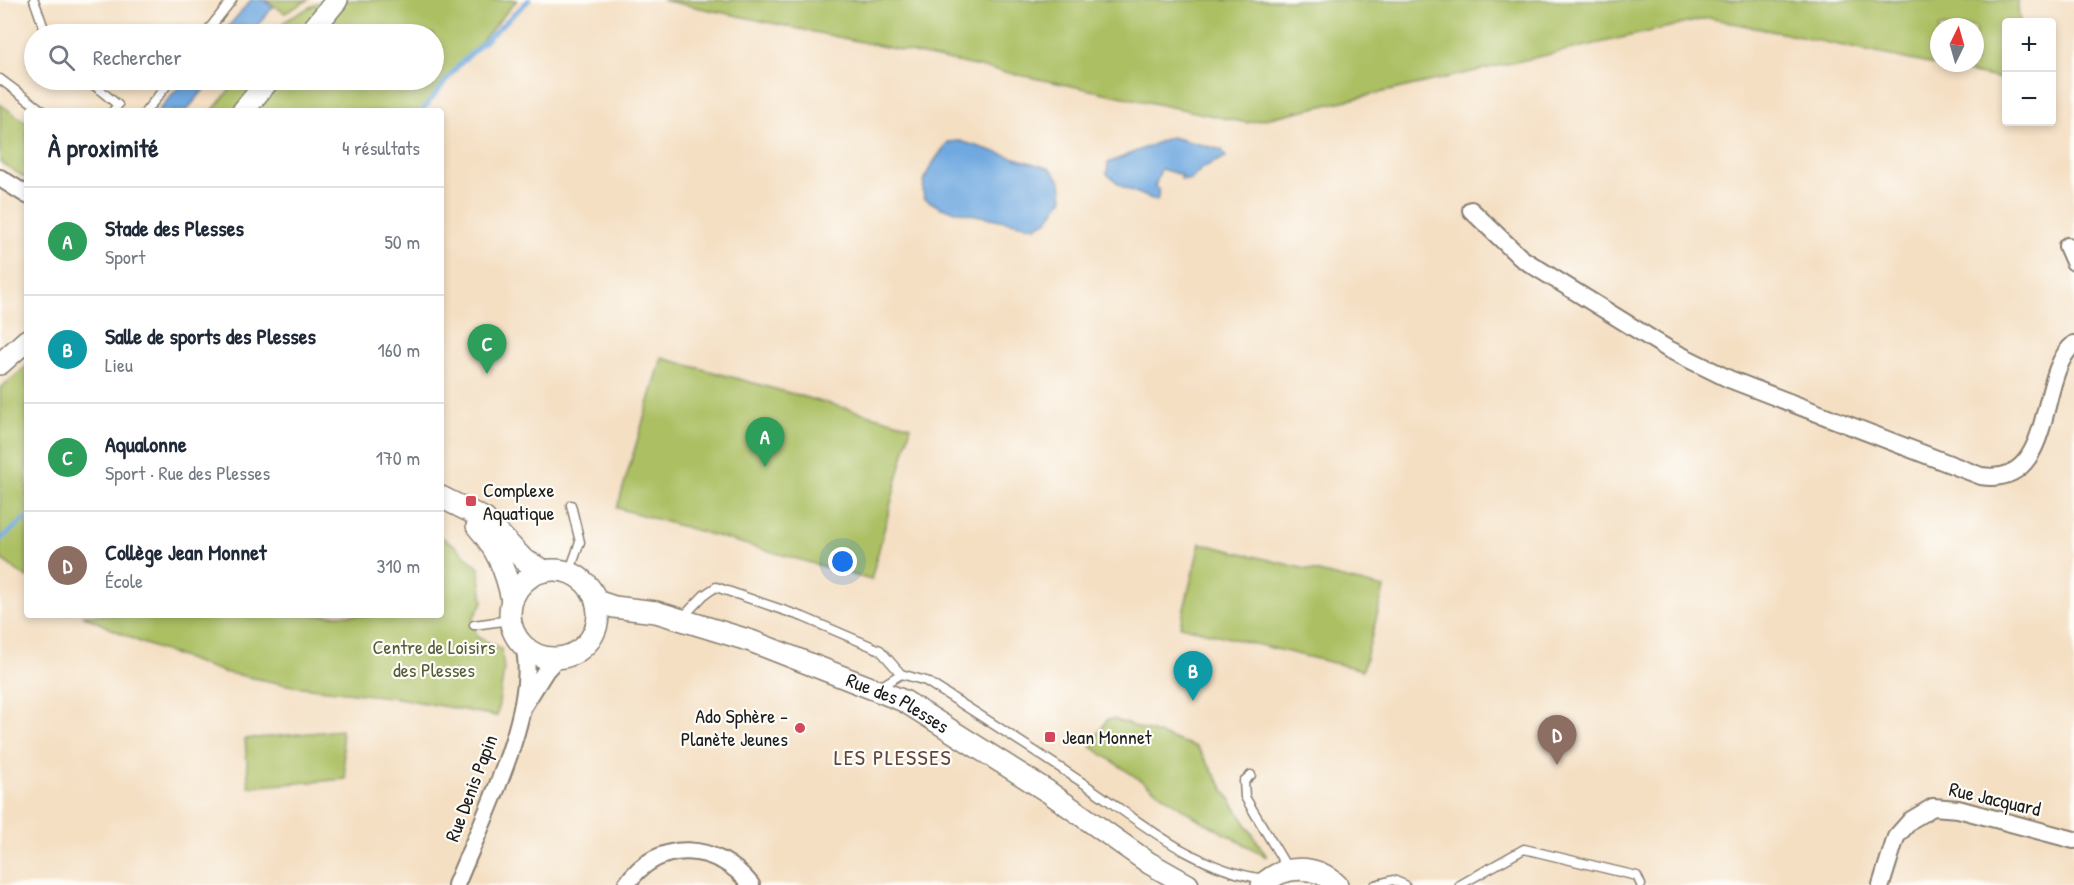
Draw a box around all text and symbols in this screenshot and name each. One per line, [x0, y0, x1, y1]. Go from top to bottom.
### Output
north arrow [1930, 18, 1984, 72]
map controls [2002, 18, 2056, 126]
button: + [2002, 18, 2056, 72]
search box [24, 24, 444, 90]
icon: search [45, 41, 78, 74]
text: Rechercher [93, 42, 182, 72]
button: − [2002, 72, 2056, 126]
text: À proximité [48, 130, 159, 165]
text: 4 résultats [342, 134, 420, 161]
text: Stade des Plesses [105, 213, 244, 243]
text: A [63, 228, 72, 255]
text: 50 m [384, 228, 420, 255]
text: Sport [105, 243, 145, 270]
text: Salle de sports des Plesses [105, 321, 316, 351]
pin: C [468, 324, 506, 374]
text: B [62, 336, 73, 363]
text: 160 m [378, 336, 420, 363]
text: Lieu [105, 351, 133, 378]
pin: A [746, 418, 784, 467]
text: Aqualonne [105, 429, 187, 459]
text: C [62, 444, 73, 471]
text: 170 m [376, 444, 420, 471]
text: Sport · Rue des Plesses [105, 459, 270, 486]
place label: Complexe Aquatique [483, 476, 554, 526]
marker: Complexe Aquatique [464, 494, 478, 508]
text: Collège Jean Monnet [105, 537, 266, 567]
your location [828, 547, 857, 576]
text: D [63, 552, 72, 579]
text: 310 m [377, 552, 420, 579]
text: École [105, 567, 143, 594]
park label: Centre de Loisirs des Plesses [372, 633, 496, 683]
pin: B [1174, 652, 1212, 701]
street label: Rue des Plesses [843, 666, 955, 739]
place label: Ado Sphère - Planète Jeunes [681, 702, 788, 752]
pin: D [1538, 716, 1576, 765]
marker: Ado Sphère - Planète Jeunes [793, 721, 807, 735]
place label: Jean Monnet [1062, 723, 1153, 750]
street label: Rue Denis Papin [438, 730, 503, 845]
marker: Jean Monnet [1043, 730, 1057, 744]
district label: LES PLESSES [834, 742, 952, 772]
street label: Rue Jacquard [1947, 775, 2044, 822]

